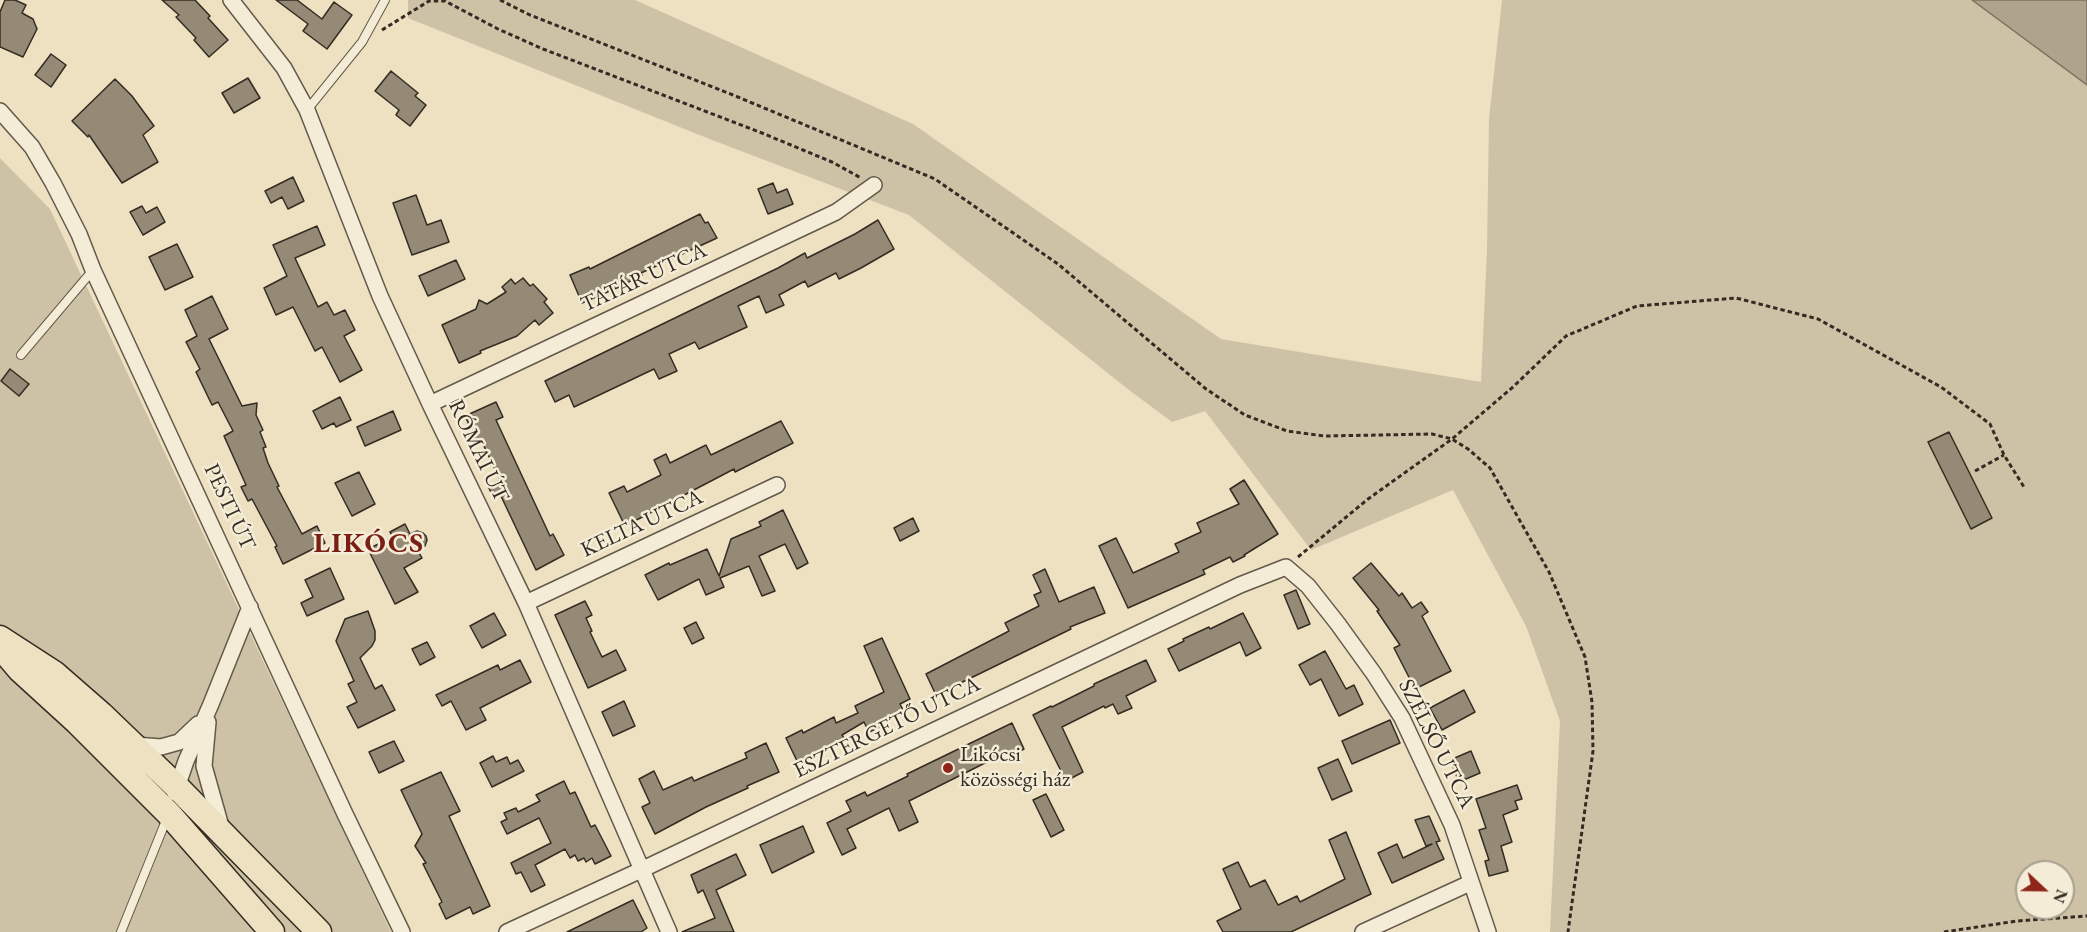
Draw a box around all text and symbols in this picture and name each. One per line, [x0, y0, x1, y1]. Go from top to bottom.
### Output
street label: TATÁR UTCA [577, 237, 711, 319]
street label: RÓMAI ÚT [442, 396, 514, 506]
street label: PESTI ÚT [198, 460, 260, 554]
street label: KELTA UTCA [577, 484, 707, 564]
district label: LIKÓCS [313, 527, 425, 561]
street label: ESZTERGETŐ UTCA [790, 671, 984, 785]
street label: SZÉLSŐ UTCA [1392, 675, 1480, 813]
place label: Likócsi közösségi ház [960, 742, 1070, 794]
marker: Likócsi közösségi ház [941, 761, 955, 775]
north arrow [2015, 860, 2075, 920]
text: N [2048, 886, 2072, 906]

